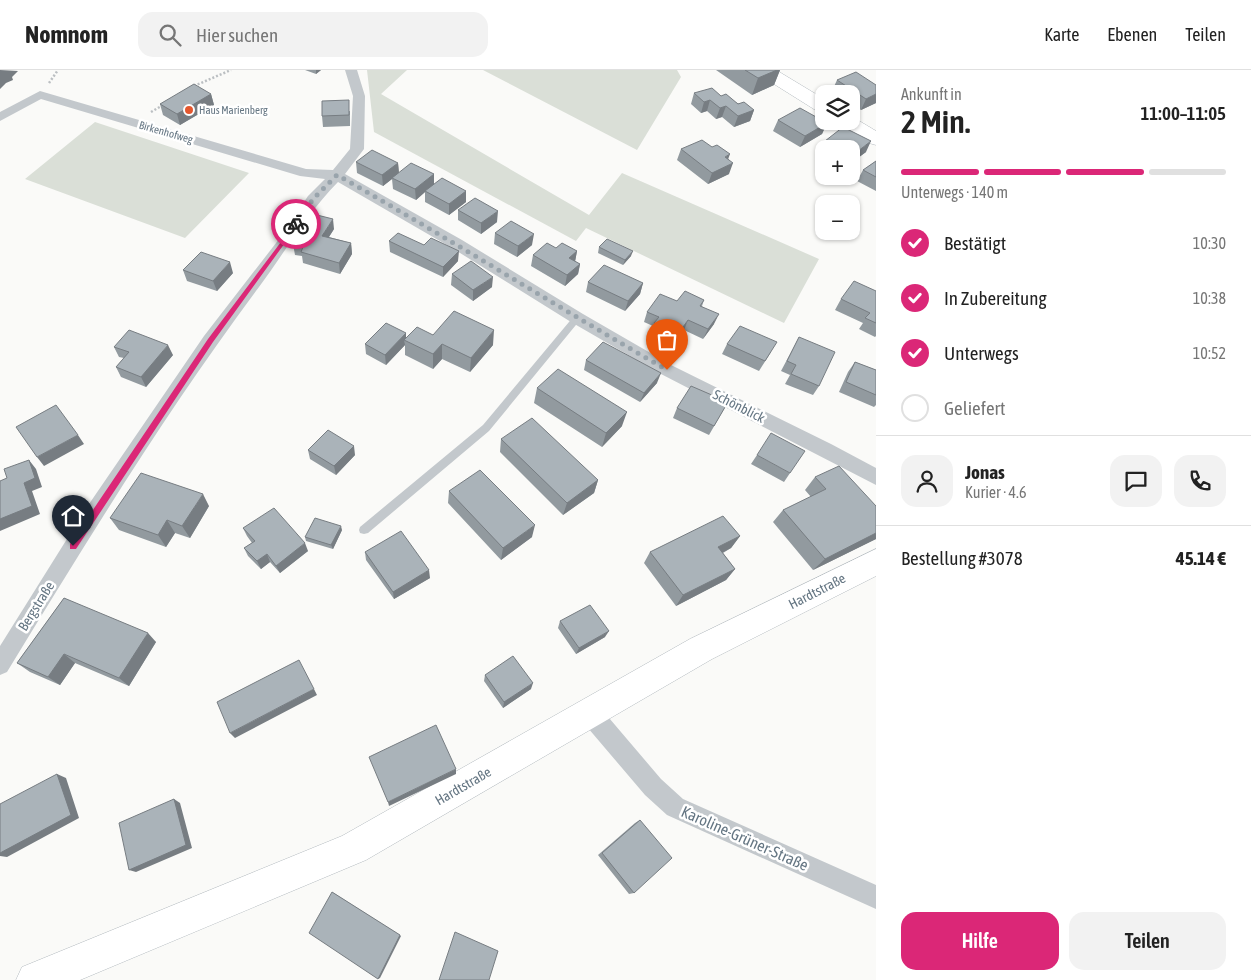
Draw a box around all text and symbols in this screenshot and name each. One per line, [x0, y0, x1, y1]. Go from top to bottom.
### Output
search box [138, 12, 488, 57]
text: Nomnom [25, 21, 108, 48]
icon: search [156, 21, 184, 49]
text: Hier suchen [196, 24, 278, 46]
text: Karte [1044, 24, 1079, 45]
text: Ebenen [1107, 24, 1157, 45]
text: Teilen [1185, 24, 1226, 45]
map controls [815, 85, 860, 240]
button: layers [815, 85, 860, 130]
text: Ankunft in [901, 85, 962, 103]
text: 11:00–11:05 [1140, 102, 1226, 124]
text: 2 Min. [901, 103, 970, 140]
marker: Haus Marienberg [183, 104, 195, 116]
place label: Haus Marienberg [199, 104, 268, 116]
street label: Birkenhofweg [138, 119, 195, 146]
button: + [815, 140, 860, 185]
text: Unterwegs · 140 m [901, 183, 1008, 201]
button: − [815, 195, 860, 240]
courier [271, 199, 321, 249]
icon: bike [282, 210, 310, 238]
icon: check [901, 229, 929, 257]
text: Bestätigt [944, 232, 1006, 254]
text: 10:30 [1193, 234, 1226, 252]
icon: check [901, 284, 929, 312]
text: In Zubereitung [944, 287, 1047, 309]
text: 10:38 [1193, 289, 1226, 307]
pin [646, 319, 688, 370]
icon: bag [653, 326, 681, 354]
icon: check [901, 339, 929, 367]
text: Unterwegs [944, 342, 1019, 364]
text: 10:52 [1193, 344, 1226, 362]
street label: Schönblick [710, 386, 768, 426]
text: Geliefert [944, 397, 1005, 419]
button: person [901, 455, 953, 507]
button: chat [1110, 455, 1162, 507]
button: phone [1174, 455, 1226, 507]
text: Jonas [965, 461, 1005, 483]
text: Kurier · 4.6 [965, 483, 1027, 501]
pin [52, 495, 94, 546]
icon: home [59, 502, 87, 530]
text: Bestellung #3078 [901, 547, 1023, 569]
text: 45.14 € [1176, 547, 1226, 569]
street label: Hardtstraße [786, 570, 848, 612]
street label: Bergstraße [15, 578, 57, 634]
street label: Hardtstraße [432, 764, 494, 808]
street label: Karoline-Grüner-Straße [679, 802, 811, 874]
button: Hilfe [901, 912, 1059, 970]
button: Teilen [1069, 912, 1226, 970]

